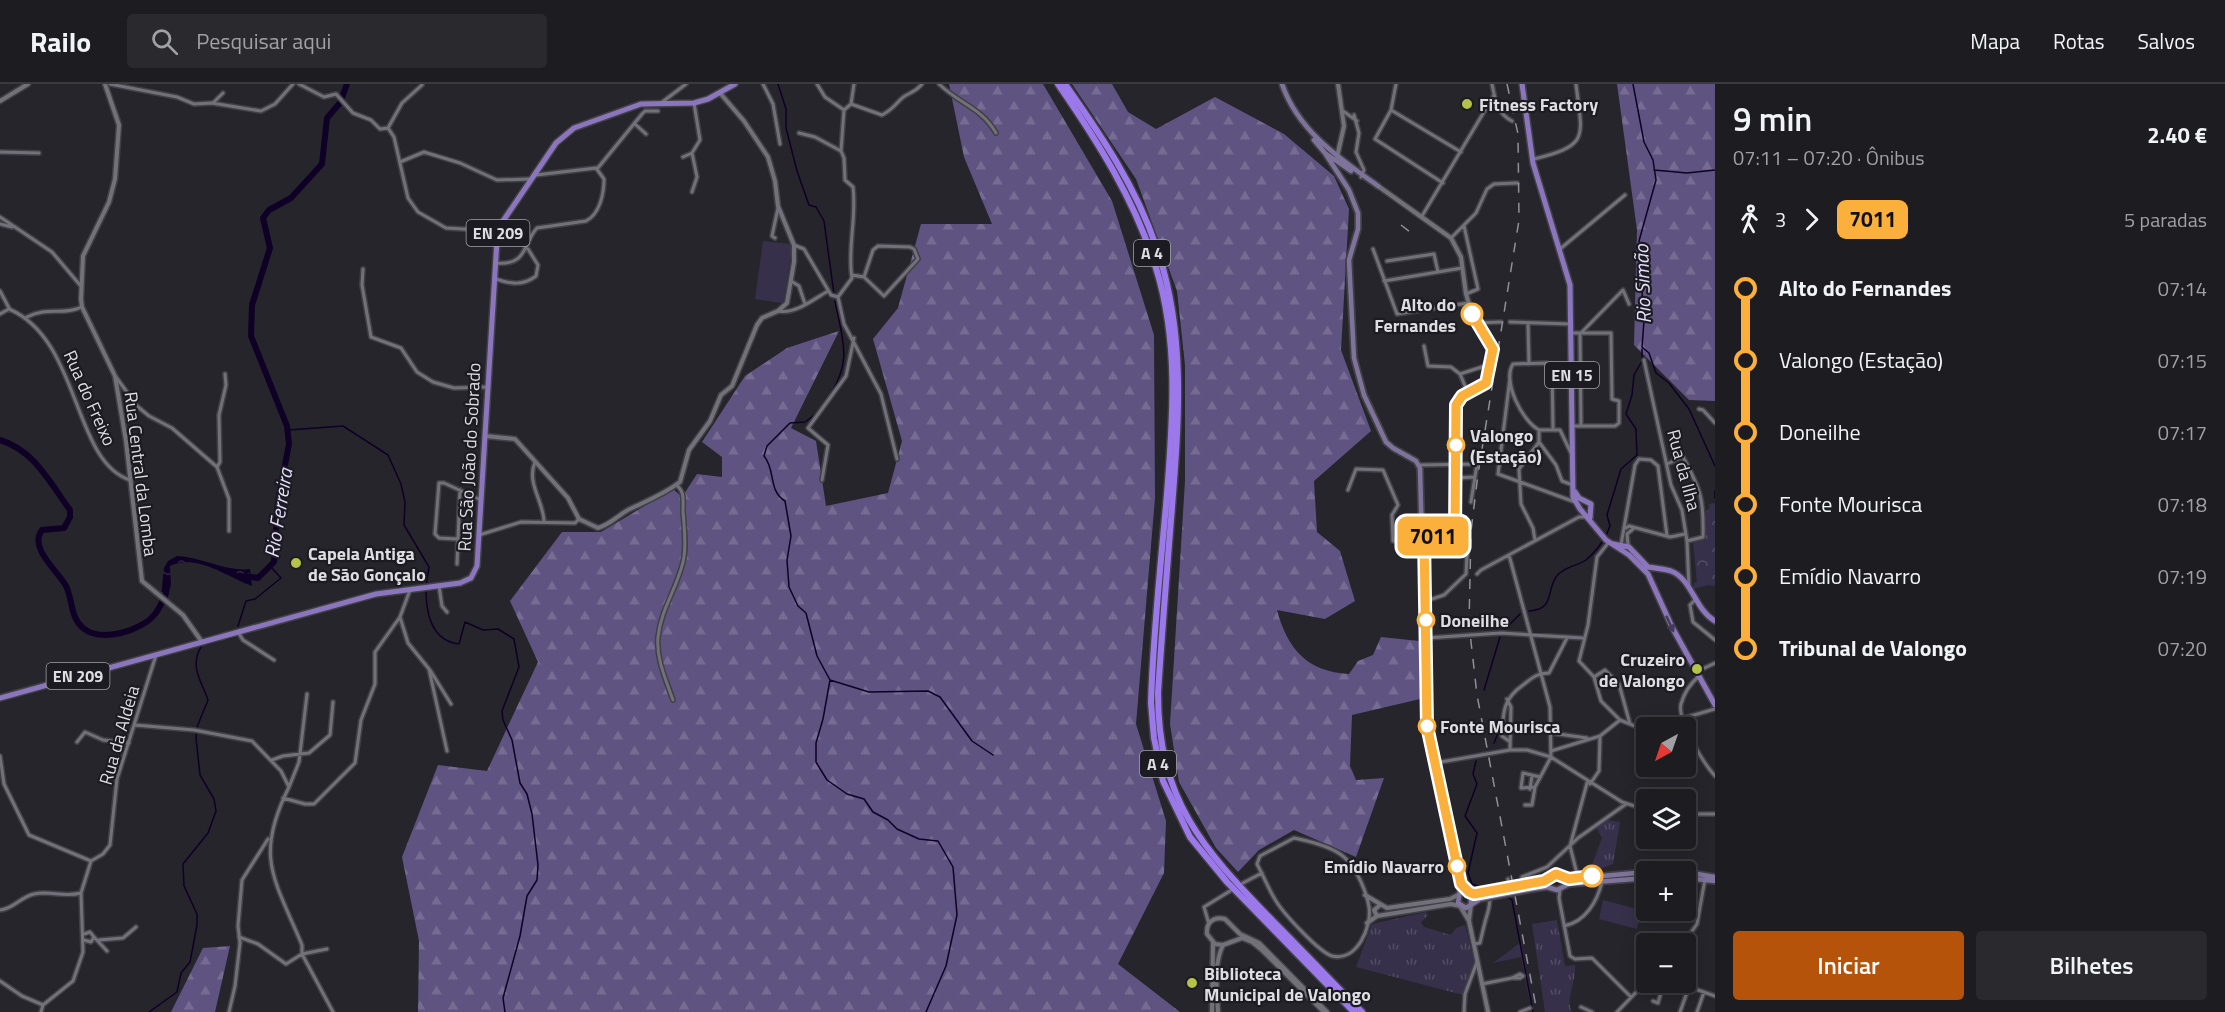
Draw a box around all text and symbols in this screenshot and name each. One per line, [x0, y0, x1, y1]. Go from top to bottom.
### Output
search box [127, 14, 547, 68]
text: Railo [30, 20, 91, 63]
text: Pesquisar aqui [196, 24, 331, 58]
icon: search [148, 25, 181, 58]
text: Mapa [1970, 25, 2020, 57]
text: Rotas [2053, 25, 2104, 57]
text: Salvos [2137, 25, 2195, 57]
place label: Fitness Factory [1479, 91, 1598, 118]
text: 9 min [1733, 94, 1812, 144]
marker: Fitness Factory [1460, 97, 1474, 111]
text: 2.40 € [2147, 118, 2207, 152]
text: 07:11 – 07:20 · Ônibus [1733, 142, 1925, 173]
icon: walk [1733, 203, 1766, 236]
icon: forward [1795, 203, 1828, 236]
text: 7011 [1849, 203, 1896, 235]
text: 3 [1775, 204, 1786, 235]
text: 5 paradas [2124, 204, 2207, 235]
road number: EN 209 [466, 220, 530, 246]
road number: A 4 [1134, 240, 1170, 266]
water label: Rio Simão [1625, 243, 1659, 324]
text: Alto do Fernandes [1779, 271, 1951, 305]
text: 07:14 [2158, 273, 2207, 304]
place label: Alto do Fernandes [1374, 291, 1456, 339]
marker: Alto do Fernandes [1461, 303, 1483, 325]
text: Valongo (Estação) [1779, 343, 1943, 377]
text: 07:15 [2158, 345, 2207, 376]
street label: Rua do Freixo [57, 346, 123, 450]
street label: Rua São João do Sobrado [451, 362, 487, 552]
road number: EN 15 [1545, 362, 1599, 388]
street label: Rua Central da Lomba [118, 390, 164, 558]
text: Doneilhe [1779, 415, 1861, 449]
text: 07:17 [2158, 417, 2207, 448]
place label: Valongo (Estação) [1470, 422, 1542, 470]
street label: Rua da Ilha [1660, 426, 1708, 514]
marker: Valongo (Estação) [1447, 436, 1465, 454]
water label: Rio Ferreira [256, 465, 301, 560]
text: Fonte Mourisca [1779, 487, 1922, 521]
text: 07:18 [2158, 489, 2207, 520]
line badge: 7011 [1391, 516, 1475, 556]
text: 7011 [1409, 520, 1457, 552]
place label: Capela Antiga de São Gonçalo [308, 540, 426, 588]
marker: Capela Antiga de São Gonçalo [289, 556, 303, 570]
text: Emídio Navarro [1779, 559, 1921, 593]
text: 07:19 [2158, 561, 2207, 592]
place label: Doneilhe [1440, 607, 1509, 634]
marker: Doneilhe [1417, 611, 1435, 629]
one-way arrow [1666, 616, 1675, 633]
text: Tribunal de Valongo [1779, 631, 1967, 665]
text: 07:20 [2158, 633, 2207, 664]
place label: Cruzeiro de Valongo [1599, 646, 1685, 694]
marker: Cruzeiro de Valongo [1690, 662, 1704, 676]
road number: EN 209 [46, 663, 110, 689]
street label: Rua da Aldeia [92, 682, 146, 788]
place label: Fonte Mourisca [1440, 713, 1560, 740]
marker: Fonte Mourisca [1418, 717, 1436, 735]
north arrow [1636, 717, 1696, 777]
map controls [1636, 717, 1696, 993]
road number: A 4 [1140, 751, 1176, 777]
button: layers [1636, 789, 1696, 849]
place label: Emídio Navarro [1324, 853, 1444, 880]
marker: Emídio Navarro [1448, 857, 1466, 875]
button: + [1636, 861, 1696, 921]
unlabelled marker [1581, 865, 1603, 887]
button: Iniciar [1733, 931, 1964, 1000]
button: Bilhetes [1976, 931, 2207, 1000]
button: − [1636, 933, 1696, 993]
place label: Biblioteca Municipal de Valongo [1204, 960, 1371, 1008]
marker: Biblioteca Municipal de Valongo [1185, 976, 1199, 990]

